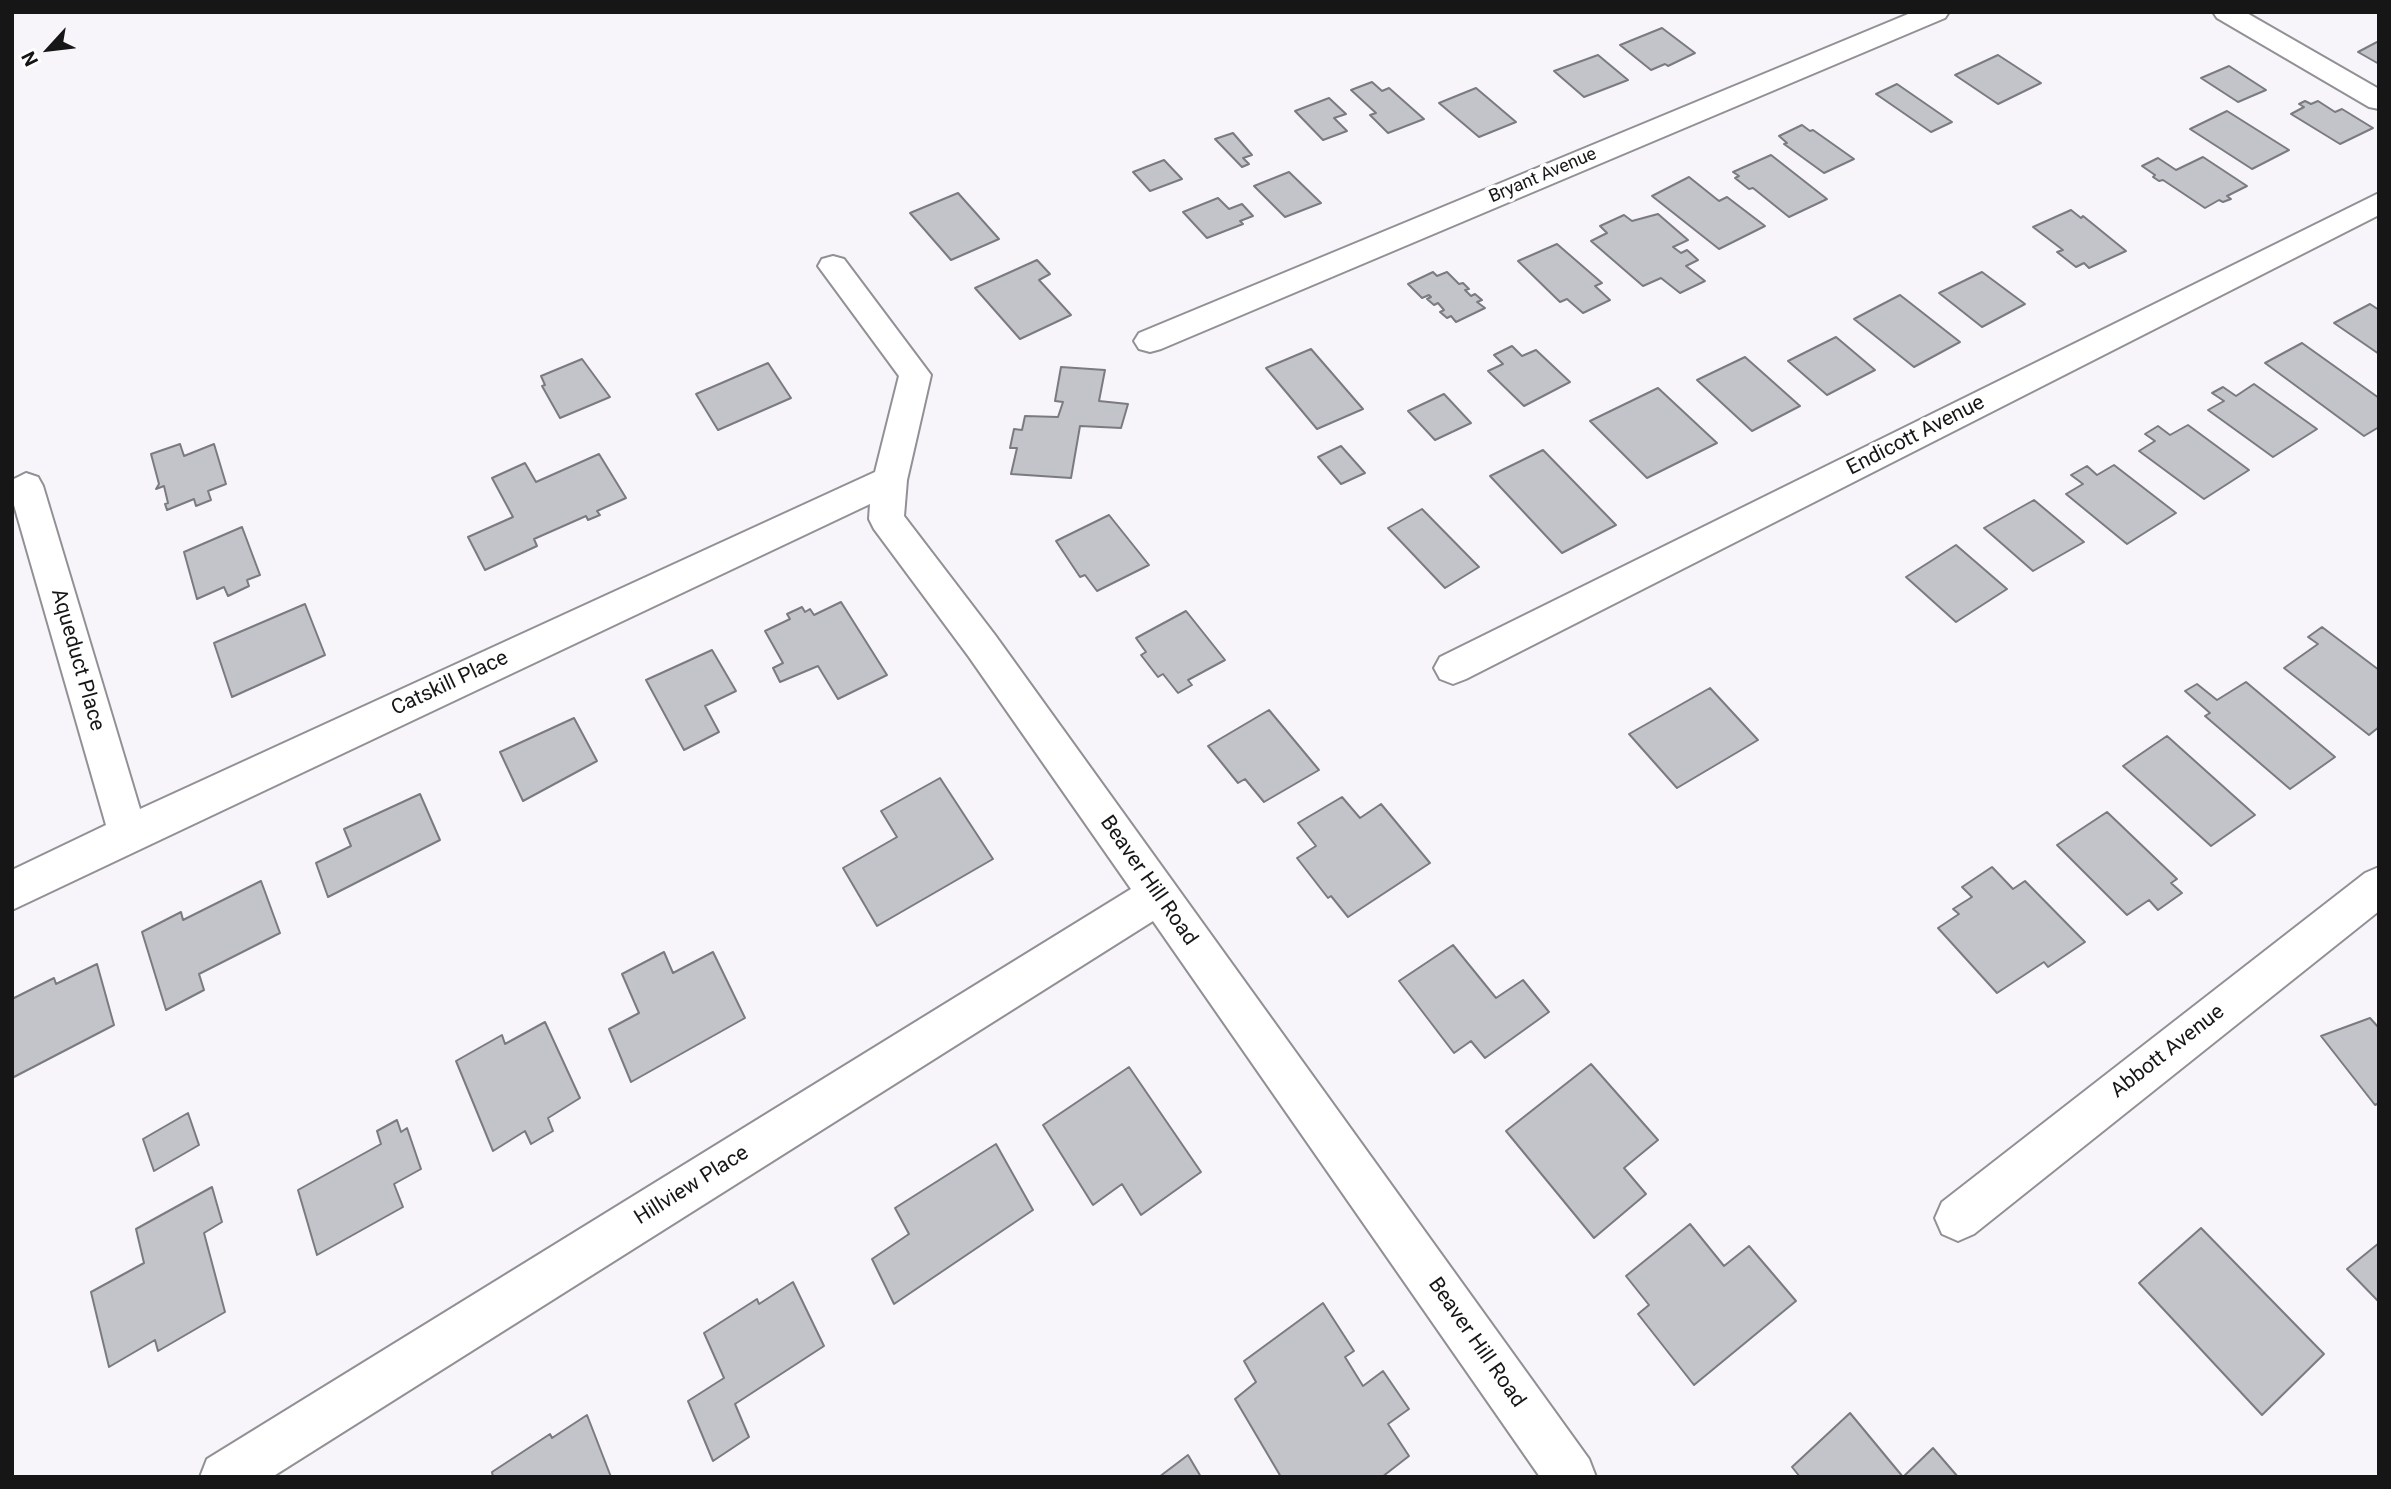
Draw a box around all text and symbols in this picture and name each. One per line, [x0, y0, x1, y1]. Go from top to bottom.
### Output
north arrow [14, 14, 84, 84]
text: N [17, 48, 43, 70]
street label: Bryant Avenue [1486, 144, 1600, 208]
street label: Endicott Avenue [1843, 390, 1989, 482]
street label: Aqueduct Place [45, 586, 109, 734]
street label: Catskill Place [388, 646, 512, 722]
street label: Beaver Hill Road [1094, 811, 1202, 951]
street label: Abbott Avenue [2106, 1000, 2230, 1104]
street label: Hillview Place [630, 1141, 754, 1231]
street label: Beaver Hill Road [1422, 1273, 1530, 1413]

